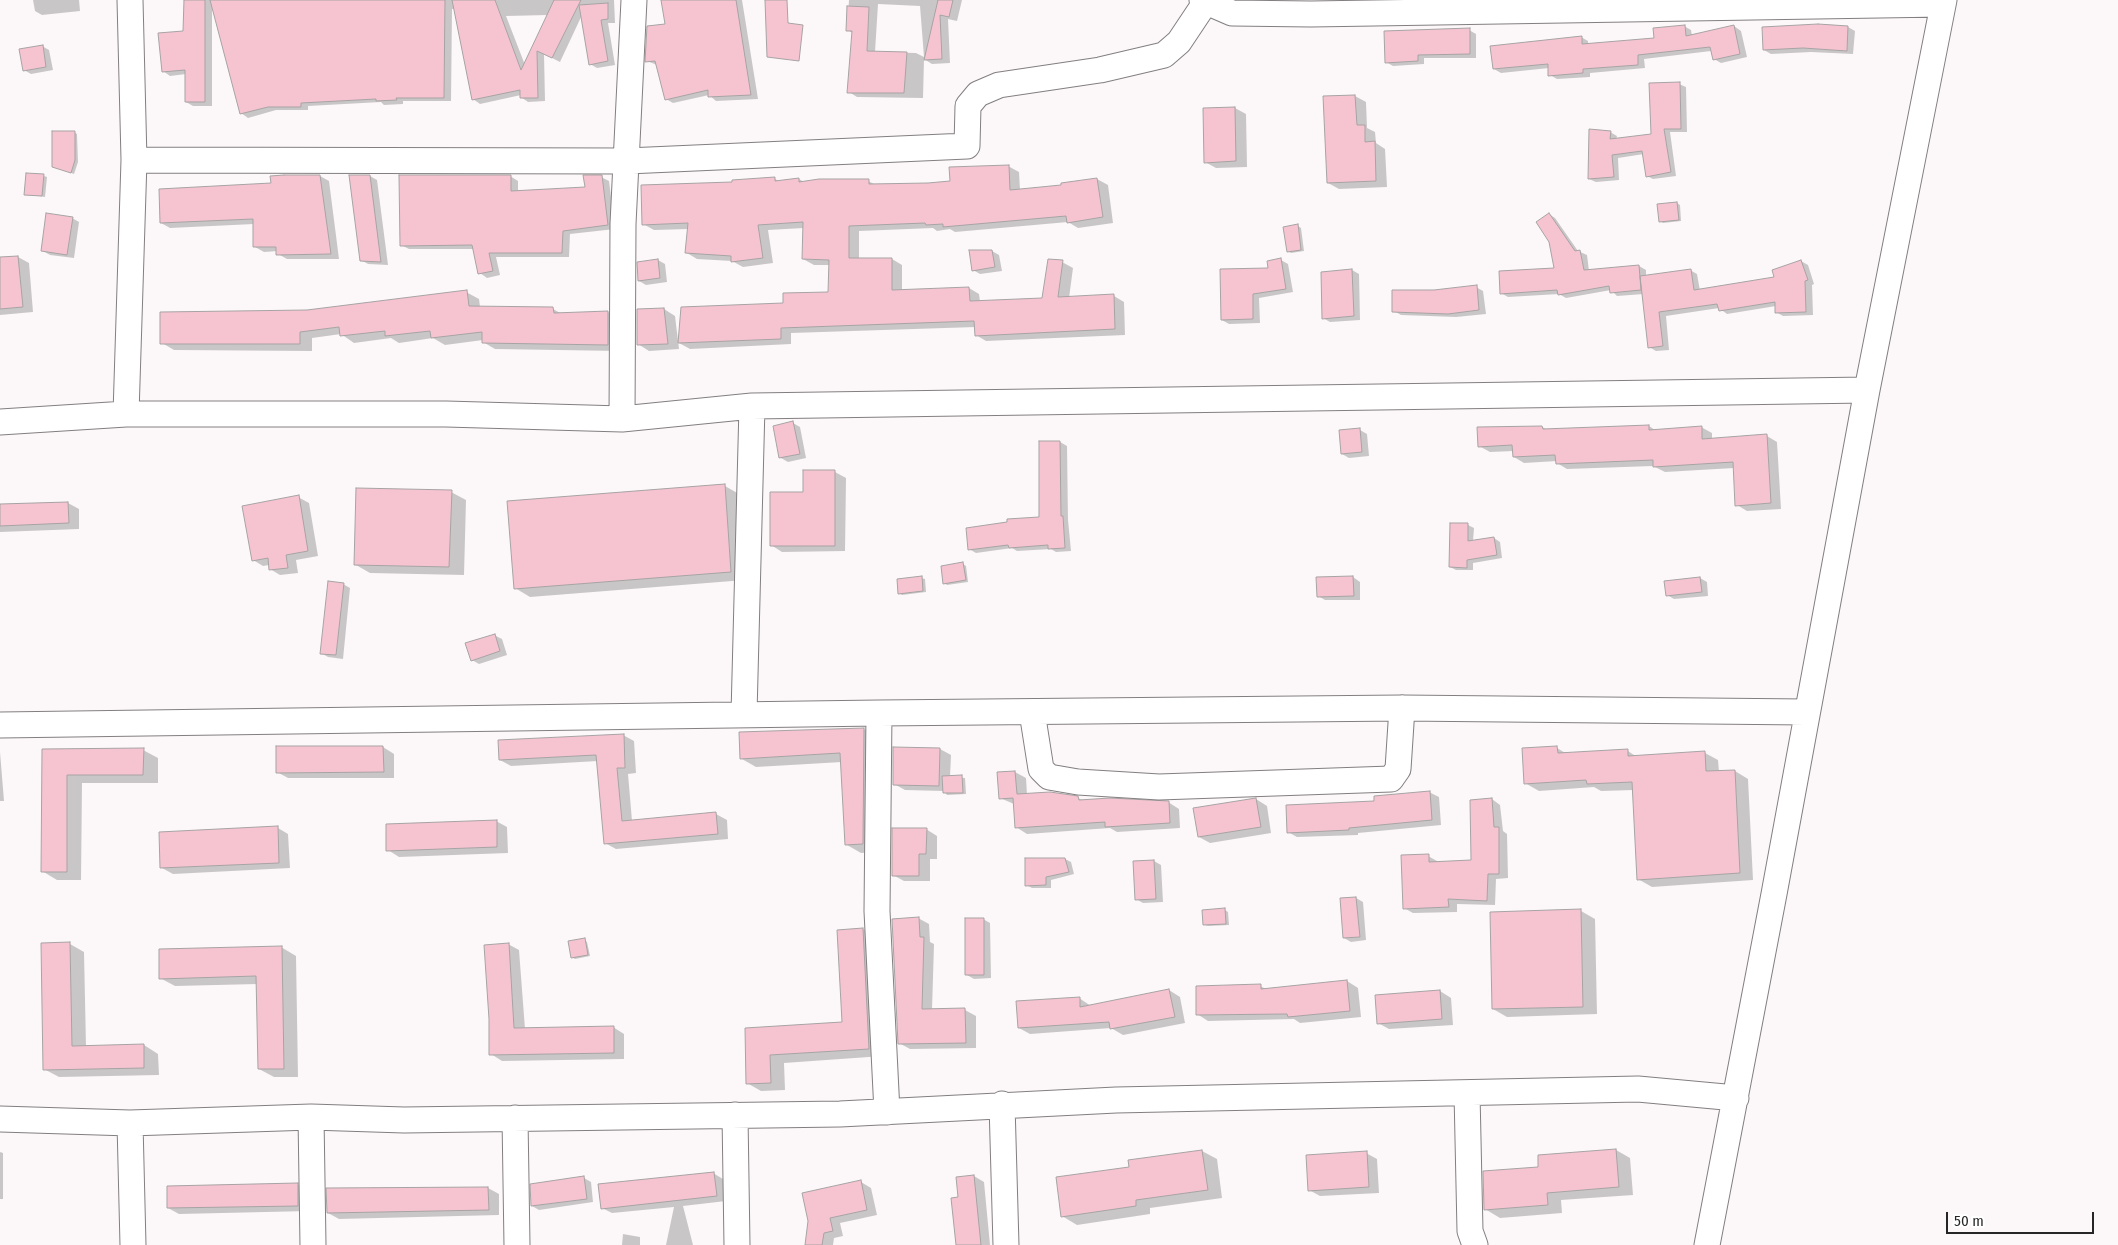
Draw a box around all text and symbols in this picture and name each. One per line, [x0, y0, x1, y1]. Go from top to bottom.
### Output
scale bar [1948, 1202, 2096, 1234]
text: 50 m [1954, 1212, 1984, 1230]

